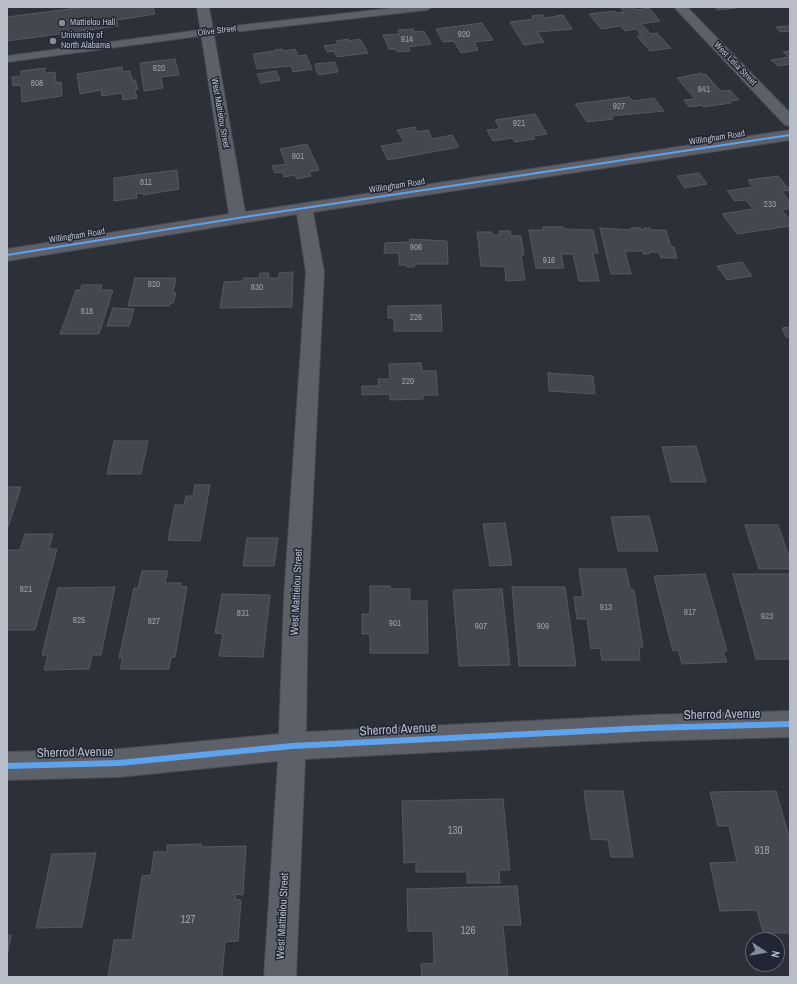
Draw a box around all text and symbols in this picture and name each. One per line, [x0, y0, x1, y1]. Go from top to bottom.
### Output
marker: Mattielou Hall [57, 18, 67, 28]
place label: Mattielou Hall [70, 18, 115, 28]
street label: Olive Street [197, 23, 237, 39]
house number: 920 [458, 30, 470, 40]
place label: University of North Alabama [61, 31, 110, 52]
house number: 914 [401, 35, 413, 45]
marker: University of North Alabama [48, 36, 58, 46]
street label: West Lelia Street [711, 40, 759, 88]
house number: 820 [153, 64, 165, 74]
street label: West Mattielou Street [209, 77, 231, 149]
house number: 808 [31, 79, 43, 89]
house number: 941 [698, 85, 710, 95]
house number: 927 [613, 102, 625, 112]
house number: 921 [513, 119, 525, 129]
street label: Willingham Road [688, 128, 746, 148]
house number: 901 [292, 152, 304, 162]
street label: Willingham Road [368, 176, 426, 196]
house number: 811 [140, 178, 152, 188]
house number: 233 [764, 200, 776, 210]
street label: Willingham Road [48, 226, 106, 246]
house number: 906 [410, 243, 422, 253]
house number: 916 [543, 256, 555, 266]
house number: 820 [148, 280, 160, 290]
house number: 830 [251, 283, 263, 293]
house number: 818 [81, 307, 93, 317]
house number: 226 [410, 313, 422, 323]
house number: 220 [402, 377, 414, 387]
street label: West Mattielou Street [288, 548, 306, 636]
house number: 821 [20, 585, 32, 595]
house number: 913 [600, 603, 612, 613]
house number: 917 [684, 608, 696, 618]
house number: 831 [237, 609, 249, 619]
house number: 923 [761, 612, 773, 622]
house number: 825 [73, 616, 85, 626]
house number: 827 [148, 617, 160, 627]
house number: 901 [389, 619, 401, 629]
house number: 907 [475, 622, 487, 632]
house number: 909 [537, 622, 549, 632]
street label: Sherrod Avenue [683, 707, 761, 723]
street label: Sherrod Avenue [359, 720, 437, 740]
street label: Sherrod Avenue [36, 745, 114, 761]
house number: 130 [447, 824, 463, 838]
house number: 918 [754, 844, 770, 858]
street label: West Mattielou Street [274, 872, 292, 960]
house number: 127 [180, 913, 196, 927]
house number: 126 [460, 924, 476, 938]
north arrow [745, 932, 785, 972]
text: N [768, 950, 783, 959]

